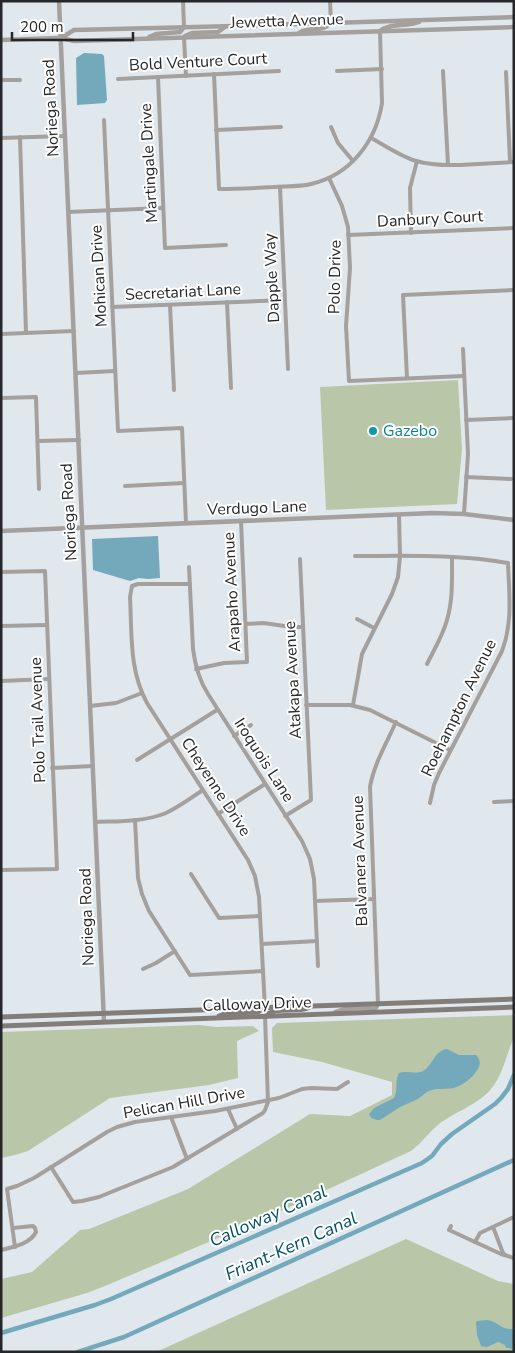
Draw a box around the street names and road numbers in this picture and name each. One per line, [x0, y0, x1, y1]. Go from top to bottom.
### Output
street label: Jewetta Avenue [229, 8, 344, 34]
street label: Bold Venture Court [128, 47, 268, 77]
street label: Noriega Road [37, 59, 65, 157]
street label: Martingale Drive [135, 103, 163, 223]
street label: Danbury Court [376, 205, 484, 233]
street label: Mohican Drive [85, 224, 113, 328]
street label: Dapple Way [259, 232, 285, 323]
street label: Polo Drive [323, 240, 347, 314]
street label: Secretariat Lane [124, 278, 242, 306]
street label: Noriega Road [55, 463, 83, 561]
street label: Verdugo Lane [206, 495, 307, 521]
street label: Arapaho Avenue [218, 531, 246, 653]
street label: Atakapa Avenue [279, 620, 307, 740]
street label: Roehampton Avenue [416, 636, 502, 780]
street label: Polo Trail Avenue [25, 657, 51, 783]
street label: Iroquois Lane [229, 714, 299, 806]
street label: Cheyenne Drive [176, 733, 256, 841]
street label: Balvanera Avenue [347, 795, 373, 927]
street label: Noriega Road [74, 868, 100, 966]
street label: Calloway Drive [202, 991, 312, 1017]
street label: Pelican Hill Drive [121, 1081, 247, 1125]

